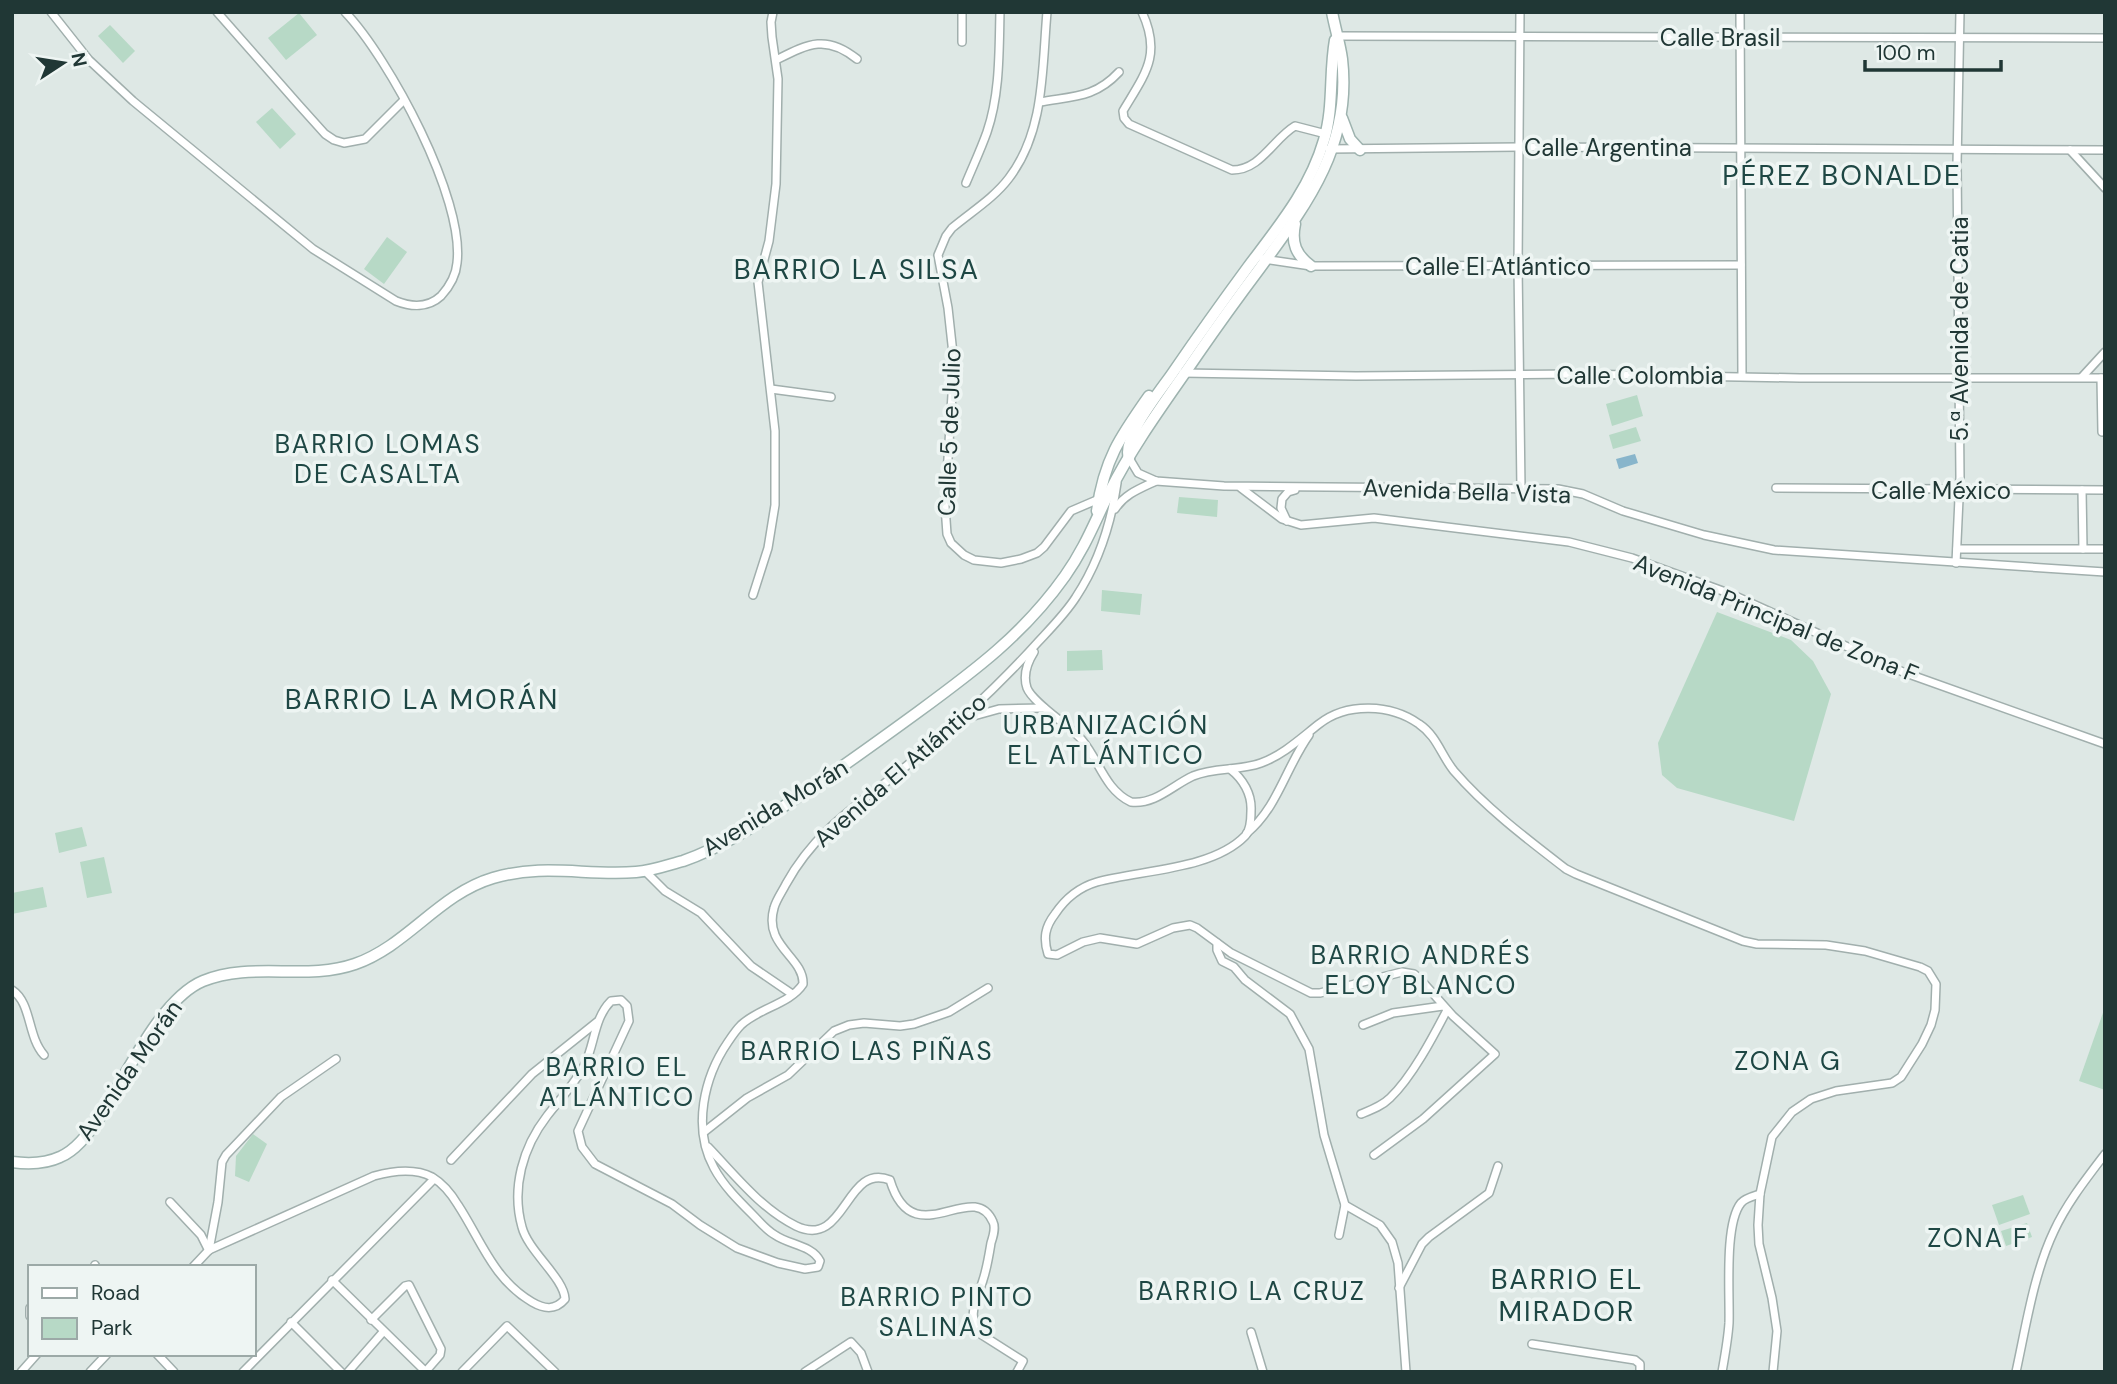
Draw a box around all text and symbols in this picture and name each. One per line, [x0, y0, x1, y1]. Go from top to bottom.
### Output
street label: Calle Brasil [1660, 22, 1780, 53]
north arrow [28, 28, 98, 98]
scale bar [1865, 28, 2002, 72]
text: 100 m [1876, 39, 1936, 67]
text: N [65, 50, 93, 69]
street label: Calle Argentina [1524, 132, 1692, 163]
district label: PÉREZ BONALDE [1722, 157, 1962, 194]
street label: 5.ª Avenida de Catia [1944, 217, 1975, 441]
district label: BARRIO LA SILSA [734, 251, 980, 288]
street label: Calle El Atlántico [1405, 251, 1591, 282]
street label: Calle 5 de Julio [931, 347, 967, 517]
street label: Calle Colombia [1556, 360, 1724, 391]
district label: BARRIO LOMAS DE CASALTA [275, 427, 482, 491]
street label: Avenida Bella Vista [1362, 472, 1572, 510]
street label: Calle México [1871, 475, 2011, 506]
street label: Avenida Principal de Zona F [1629, 547, 1923, 689]
district label: BARRIO LA MORÁN [285, 681, 559, 718]
street label: Avenida El Atlántico [807, 686, 993, 854]
district label: URBANIZACIÓN EL ATLÁNTICO [1003, 708, 1209, 772]
street label: Avenida Morán [696, 751, 854, 863]
district label: BARRIO ANDRÉS ELOY BLANCO [1311, 938, 1531, 1002]
street label: Avenida Morán [69, 994, 189, 1146]
district label: BARRIO LAS PIÑAS [740, 1034, 994, 1068]
district label: ZONA G [1734, 1044, 1842, 1078]
district label: BARRIO EL ATLÁNTICO [539, 1050, 695, 1114]
district label: ZONA F [1927, 1221, 2029, 1255]
district label: BARRIO EL MIRADOR [1491, 1261, 1643, 1330]
legend [28, 1265, 256, 1356]
district label: BARRIO LA CRUZ [1138, 1274, 1366, 1308]
text: Road [91, 1279, 140, 1307]
district label: BARRIO PINTO SALINAS [840, 1280, 1034, 1344]
text: Park [91, 1314, 133, 1342]

